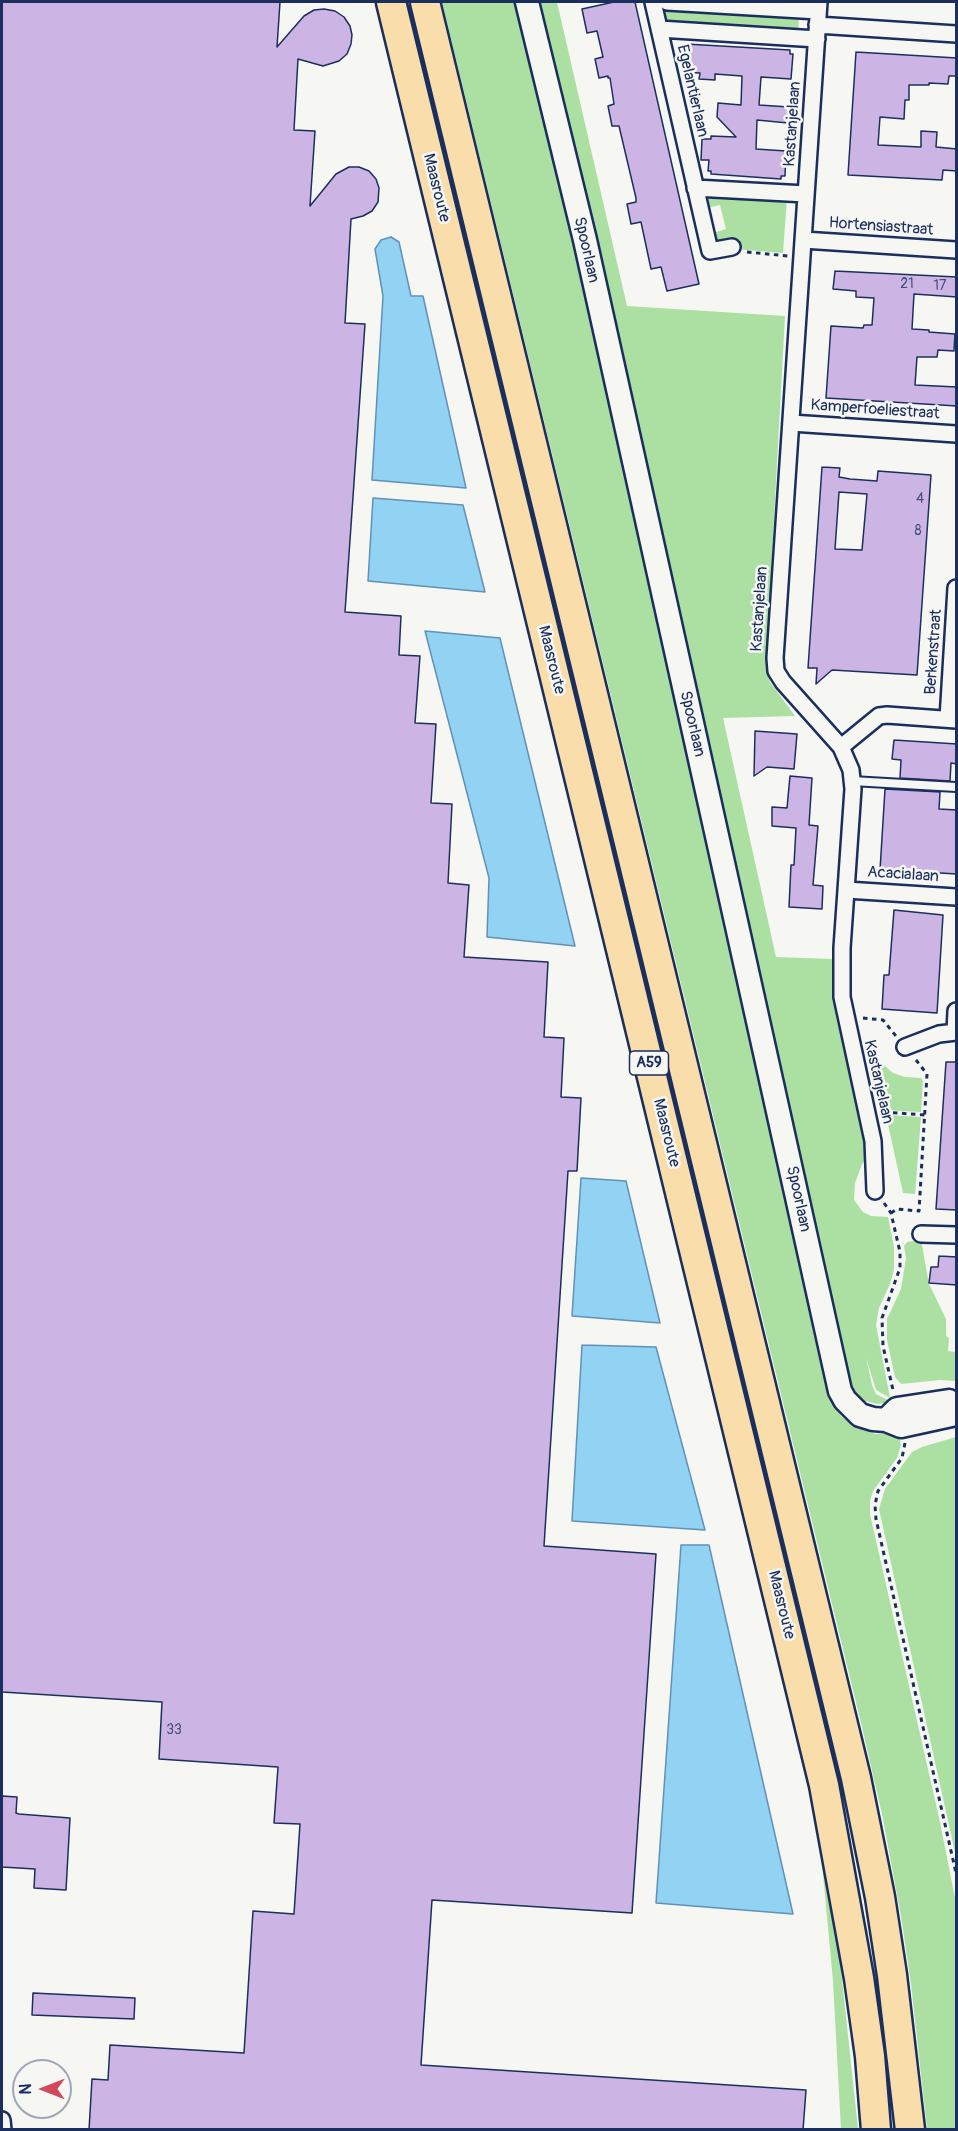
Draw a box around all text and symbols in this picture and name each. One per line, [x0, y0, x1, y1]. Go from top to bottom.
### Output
street label: Egelantierlaan [672, 43, 712, 139]
street label: Kastanjelaan [780, 81, 806, 167]
street label: Maasroute [418, 152, 454, 224]
street label: Hortensiastraat [828, 214, 934, 240]
street label: Spoorlaan [569, 215, 603, 285]
house number: 21 [900, 276, 914, 292]
house number: 17 [934, 278, 946, 294]
street label: Kamperfoeliestraat [810, 396, 940, 424]
house number: 4 [916, 491, 924, 507]
house number: 8 [914, 523, 922, 539]
street label: Kastanjelaan [747, 566, 773, 652]
street label: Berkenstraat [921, 609, 947, 695]
street label: Maasroute [533, 624, 569, 696]
street label: Spoorlaan [675, 689, 709, 759]
street label: Acacialaan [867, 863, 939, 887]
street label: Kastanjelaan [859, 1038, 897, 1126]
road number: A59 [630, 1051, 668, 1075]
street label: Maasroute [648, 1097, 684, 1169]
street label: Spoorlaan [782, 1164, 814, 1234]
street label: Maasroute [763, 1569, 799, 1641]
house number: 33 [166, 1722, 182, 1738]
north arrow [12, 2059, 72, 2119]
text: N [16, 2084, 36, 2094]

